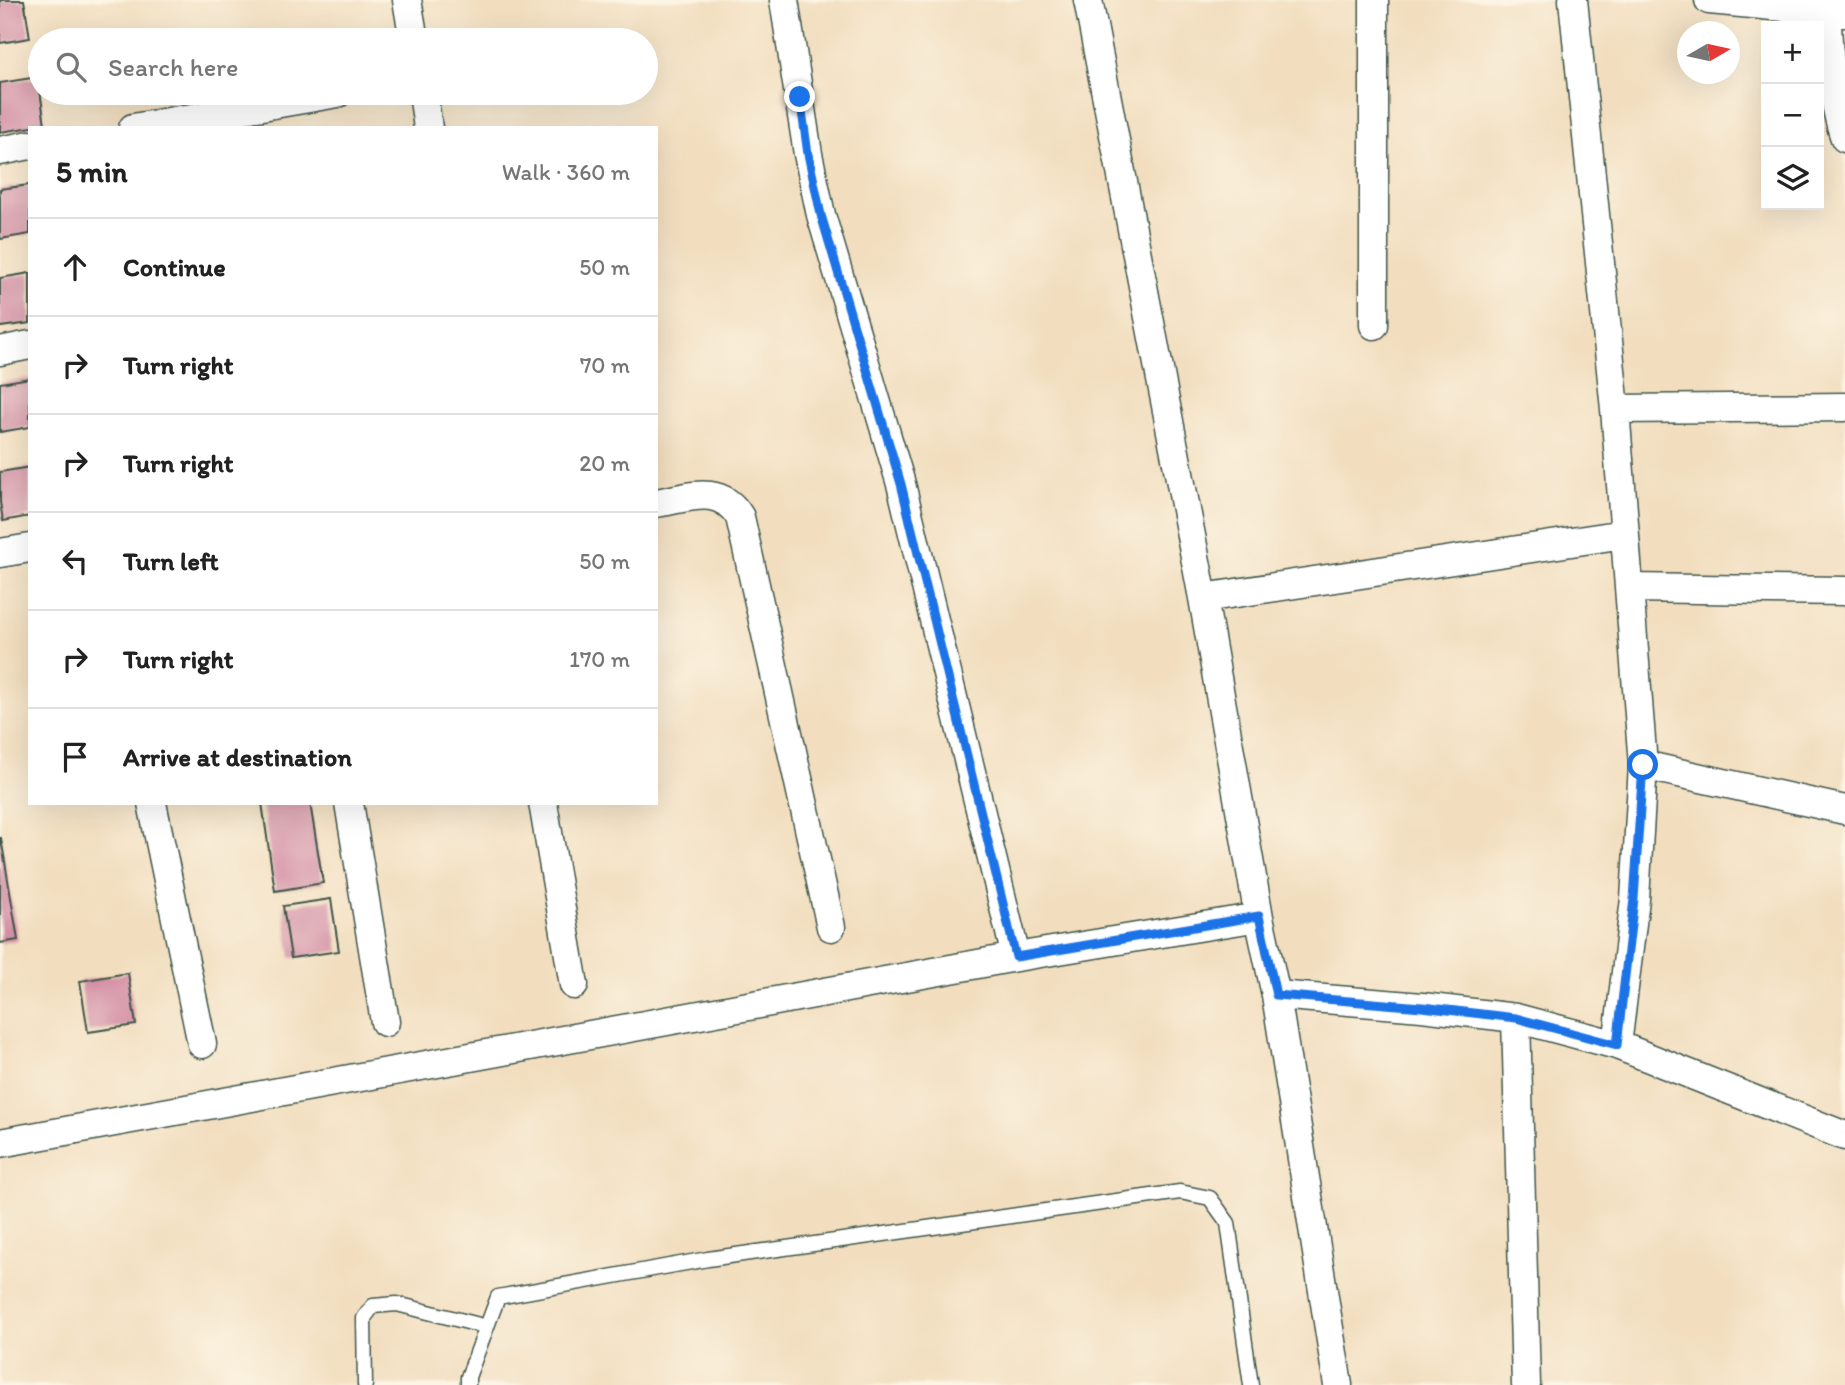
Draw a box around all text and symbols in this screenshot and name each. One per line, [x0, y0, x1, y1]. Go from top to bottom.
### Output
north arrow [1677, 21, 1740, 84]
map controls [1761, 21, 1824, 210]
button: + [1761, 21, 1824, 84]
search box [28, 28, 658, 105]
icon: search [52, 48, 90, 86]
text: Search here [108, 51, 238, 83]
route end [784, 81, 815, 112]
button: − [1761, 84, 1824, 147]
button: layers [1761, 147, 1824, 210]
text: 5 min [56, 153, 127, 190]
text: Walk · 360 m [502, 158, 630, 186]
icon: ahead [56, 248, 94, 286]
text: Continue [123, 251, 226, 283]
text: 50 m [579, 253, 630, 281]
icon: right [56, 346, 94, 384]
text: Turn right [123, 349, 234, 381]
text: 70 m [580, 351, 630, 379]
icon: right [56, 444, 94, 482]
text: Turn right [123, 447, 234, 479]
text: 20 m [579, 449, 630, 477]
icon: left [56, 542, 94, 580]
text: Turn left [123, 545, 219, 577]
text: 50 m [579, 547, 630, 575]
icon: right [56, 640, 94, 678]
text: Turn right [123, 643, 234, 675]
text: 170 m [569, 645, 630, 673]
icon: arrive [56, 738, 94, 776]
text: Arrive at destination [123, 741, 352, 773]
route start [1627, 749, 1658, 780]

